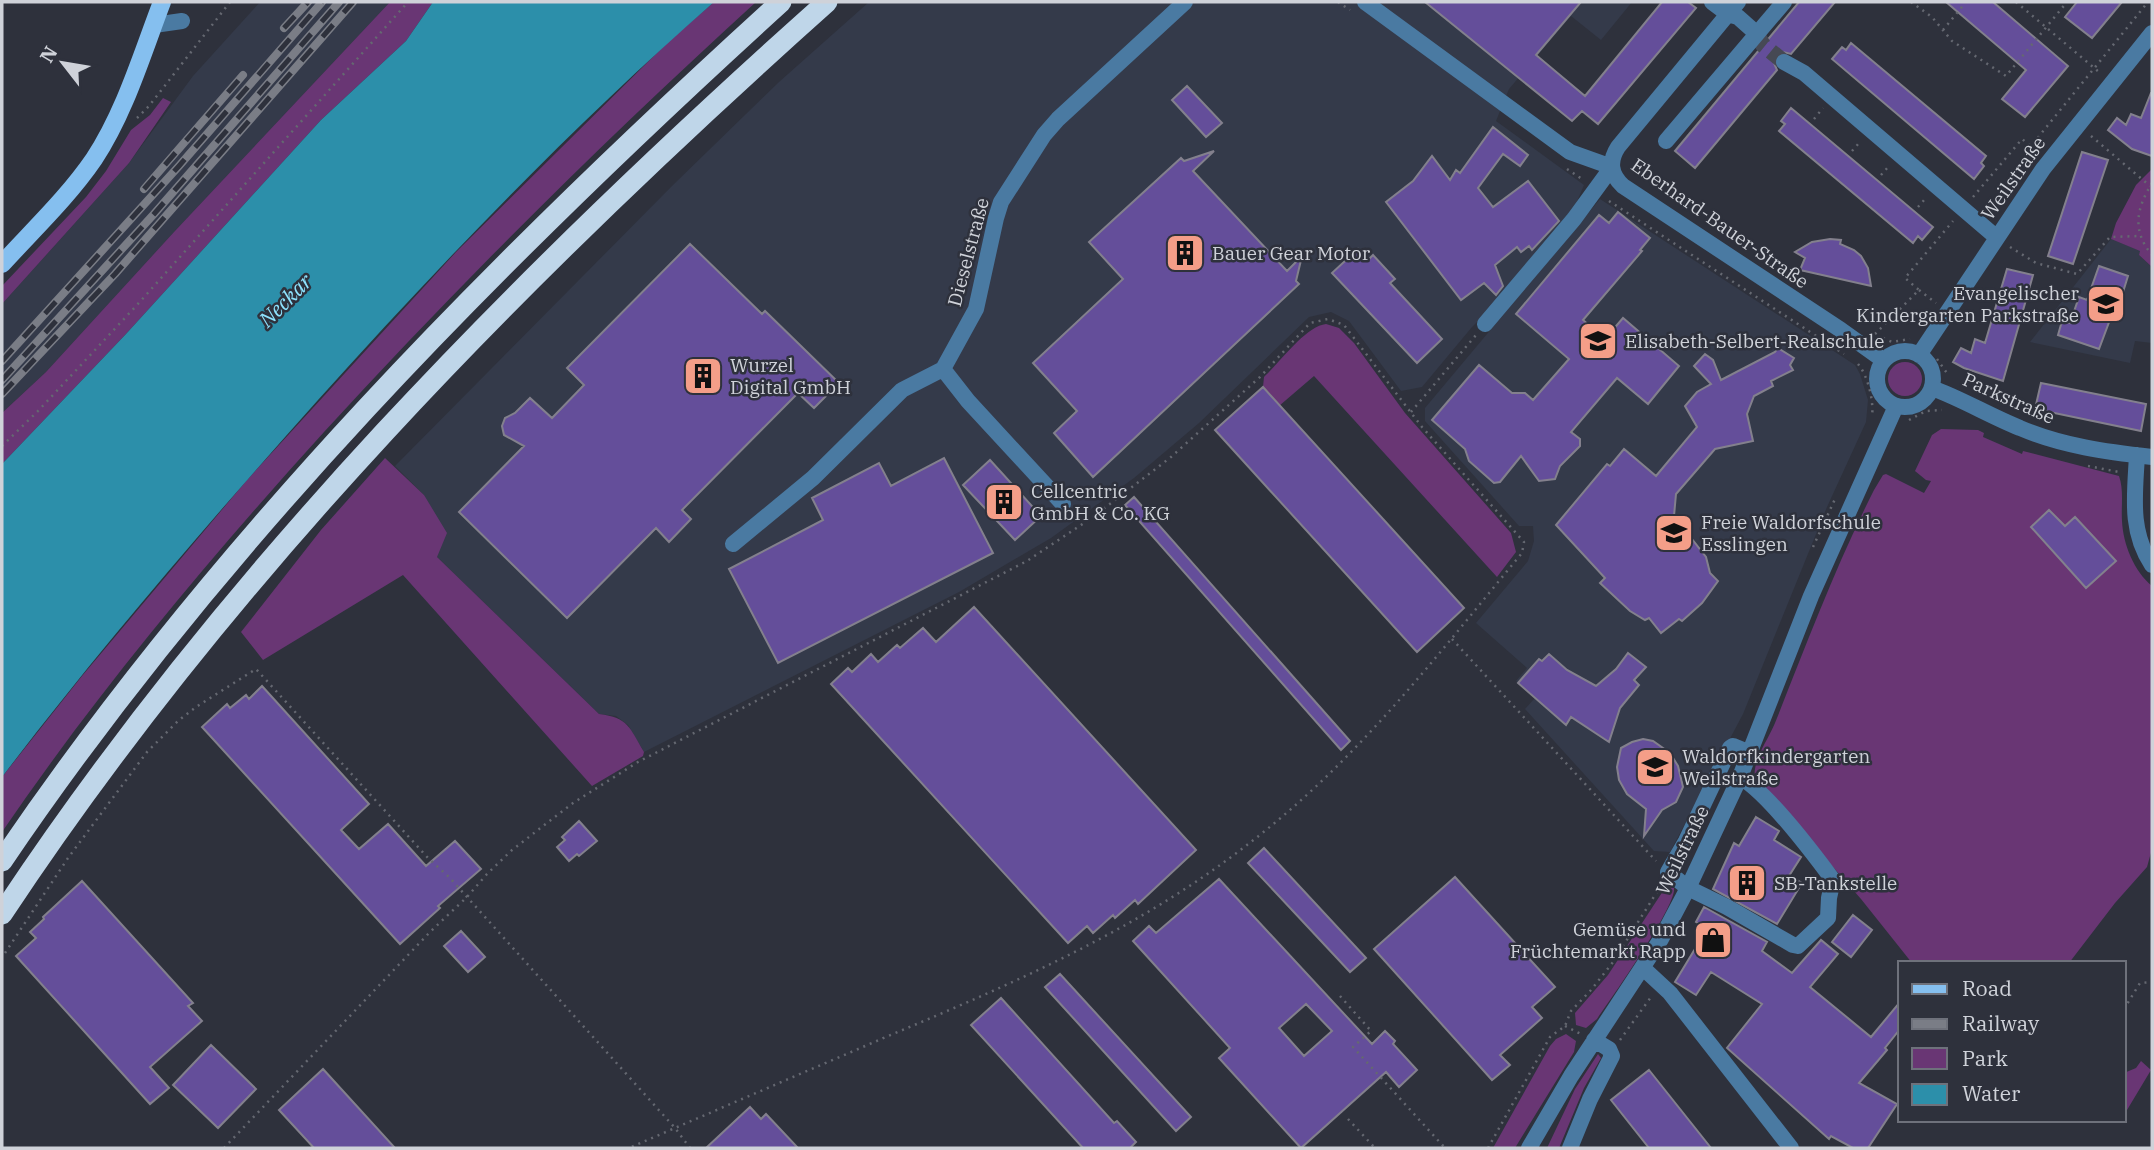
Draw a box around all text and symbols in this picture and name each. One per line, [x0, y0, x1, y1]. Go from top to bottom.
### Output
north arrow [28, 28, 98, 98]
text: N [34, 42, 63, 67]
street label: Weilstraße [1976, 132, 2050, 224]
street label: Eberhard-Bauer-Straße [1627, 153, 1813, 293]
street label: Dieselstraße [942, 195, 994, 309]
building icon: Bauer Gear Motor [1164, 232, 1206, 274]
place label: Bauer Gear Motor [1212, 241, 1371, 265]
water label: Neckar [251, 267, 318, 334]
place label: Evangelischer Kindergarten Parkstraße [1856, 281, 2080, 327]
school or university icon: Evangelischer Kindergarten Parkstraße [2085, 283, 2127, 325]
school or university icon: Elisabeth-Selbert-Realschule [1577, 320, 1619, 362]
place label: Elisabeth-Selbert-Realschule [1625, 329, 1884, 353]
place label: Wurzel Digital GmbH [730, 353, 851, 399]
building icon: Wurzel Digital GmbH [682, 355, 724, 397]
street label: Parkstraße [1959, 367, 2059, 429]
place label: Cellcentric GmbH & Co. KG [1031, 479, 1170, 525]
building icon: Cellcentric GmbH & Co. KG [983, 481, 1025, 523]
place label: Freie Waldorfschule Esslingen [1701, 510, 1881, 556]
school or university icon: Freie Waldorfschule Esslingen [1653, 512, 1695, 554]
place label: Waldorfkindergarten Weilstraße [1682, 744, 1870, 790]
school or university icon: Waldorfkindergarten Weilstraße [1634, 746, 1676, 788]
street label: Weilstraße [1650, 801, 1714, 899]
building icon: SB-Tankstelle [1726, 862, 1768, 904]
place label: SB-Tankstelle [1774, 871, 1897, 895]
place label: Gemüse und Früchtemarkt Rapp [1510, 917, 1686, 963]
shop icon: Gemüse und Früchtemarkt Rapp [1692, 919, 1734, 961]
legend [1898, 961, 2126, 1122]
text: Road [1962, 974, 2012, 1002]
text: Railway [1962, 1009, 2040, 1037]
text: Park [1962, 1044, 2009, 1072]
text: Water [1962, 1079, 2021, 1107]

